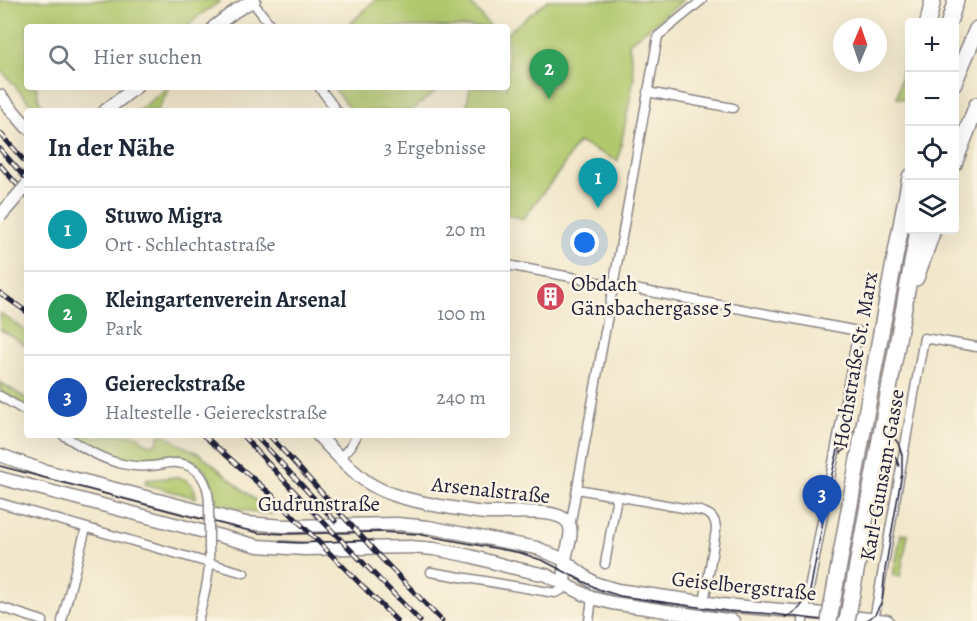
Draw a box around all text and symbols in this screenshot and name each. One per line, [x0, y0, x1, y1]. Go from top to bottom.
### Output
north arrow [833, 18, 887, 72]
map controls [905, 18, 959, 234]
button: + [905, 18, 959, 72]
search box [24, 24, 510, 90]
icon: search [45, 41, 78, 74]
text: Hier suchen [93, 42, 202, 72]
pin: 2 [530, 50, 568, 99]
button: − [905, 72, 959, 126]
button: locate [905, 126, 959, 180]
text: In der Nähe [48, 130, 175, 165]
text: 3 Ergebnisse [384, 134, 486, 161]
pin: 1 [578, 158, 618, 208]
button: layers [905, 180, 959, 234]
text: Stuwo Migra [105, 201, 223, 231]
text: 1 [64, 216, 71, 243]
text: 20 m [445, 216, 486, 243]
your location [570, 228, 599, 257]
text: Ort · Schlechtastraße [105, 231, 275, 258]
place label: Obdach Gänsbachergasse 5 [571, 270, 732, 322]
street label: Hochstraße St. Marx [826, 270, 884, 450]
building icon: Obdach Gänsbachergasse 5 [534, 280, 566, 312]
text: Kleingartenverein Arsenal [105, 285, 346, 315]
text: 2 [63, 300, 72, 327]
text: 100 m [437, 300, 486, 327]
text: Park [105, 315, 143, 342]
text: Geiereckstraße [105, 369, 245, 399]
text: 3 [63, 384, 72, 411]
text: 240 m [436, 384, 486, 411]
street label: Karl-Gunsam-Gasse [853, 387, 911, 563]
text: Haltestelle · Geiereckstraße [105, 399, 327, 426]
street label: Arsenalstraße [429, 470, 552, 510]
pin: 3 [802, 476, 842, 525]
street label: Gudrunstraße [258, 490, 380, 518]
street label: Geiselbergstraße [670, 564, 818, 608]

